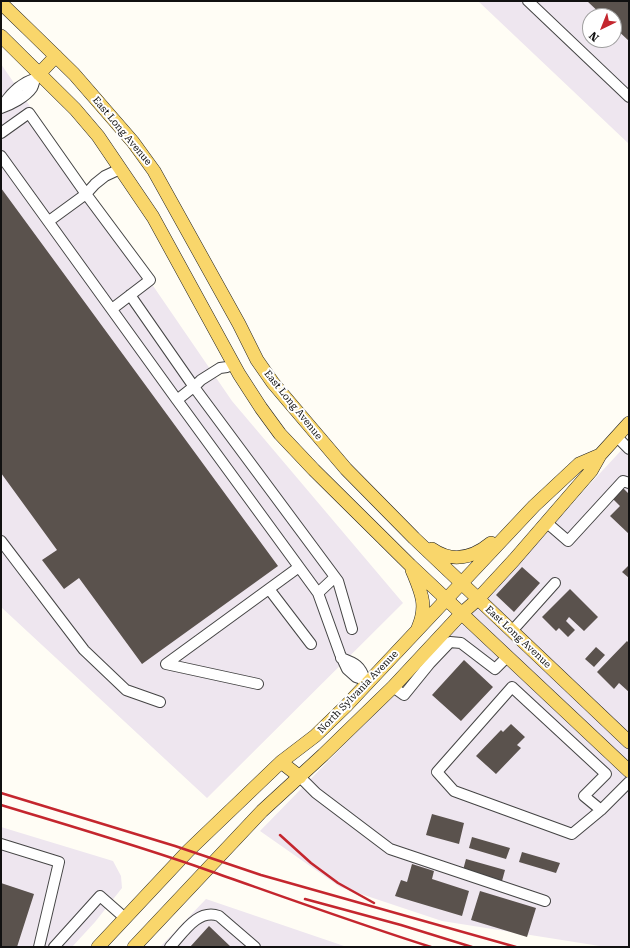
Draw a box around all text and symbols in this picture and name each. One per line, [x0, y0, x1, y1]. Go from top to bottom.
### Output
north arrow [582, 8, 622, 48]
text: N [587, 29, 602, 44]
street label: East Long Avenue [90, 94, 154, 168]
street label: East Long Avenue [261, 368, 325, 442]
street label: East Long Avenue [483, 603, 553, 671]
street label: North Sylvania Avenue [315, 648, 401, 736]

